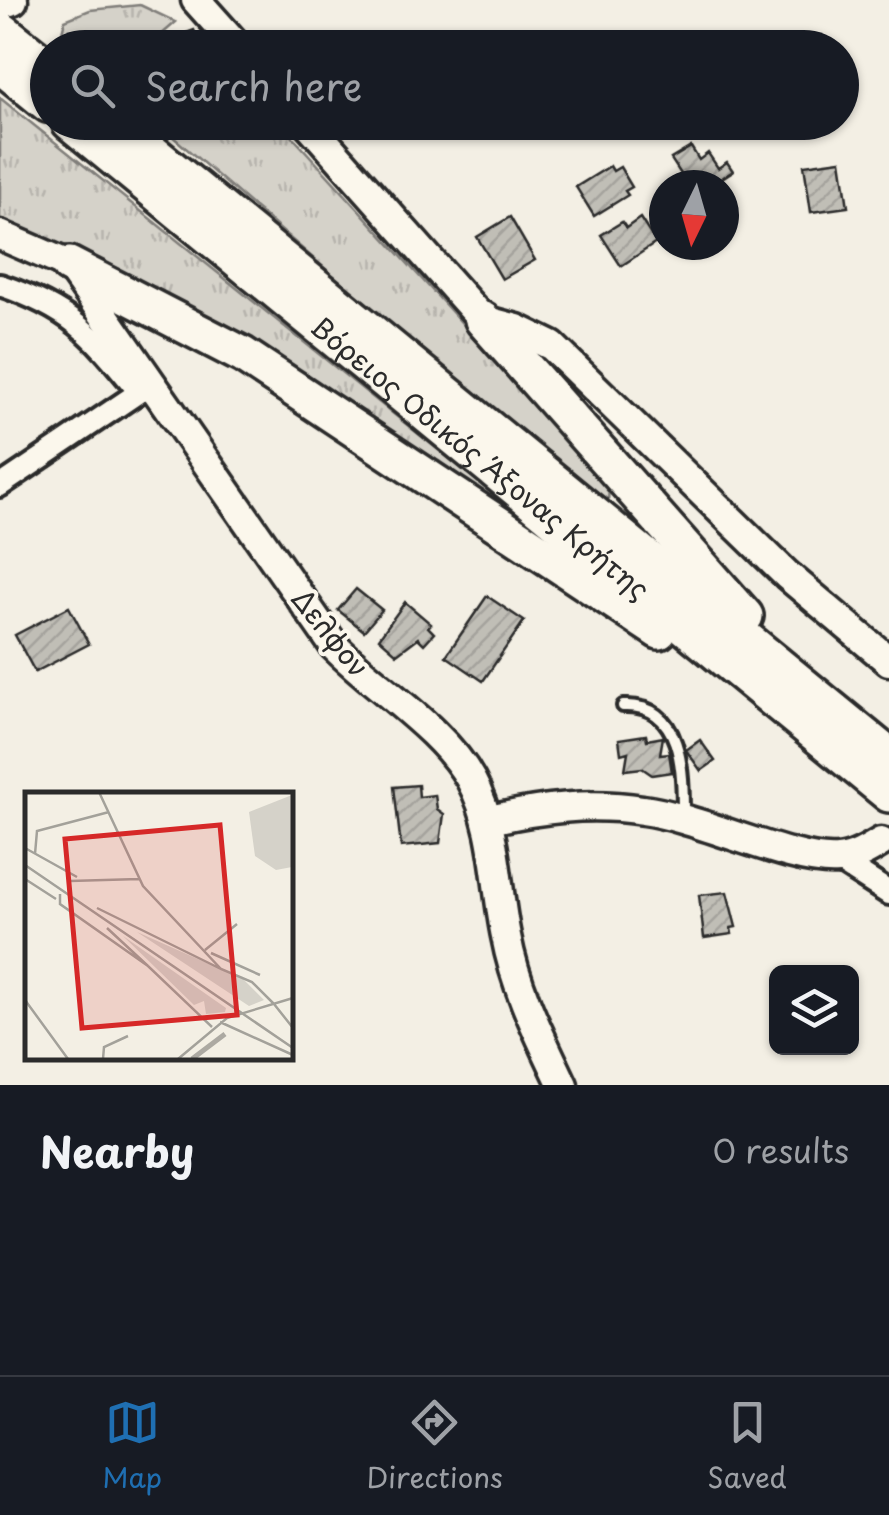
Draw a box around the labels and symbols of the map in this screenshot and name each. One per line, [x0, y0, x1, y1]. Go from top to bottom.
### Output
north arrow [649, 170, 739, 260]
street label: Βόρειος Οδικός Άξονας Κρήτης [302, 305, 660, 609]
street label: Δελφον [282, 579, 380, 686]
inset map [25, 792, 292, 1060]

